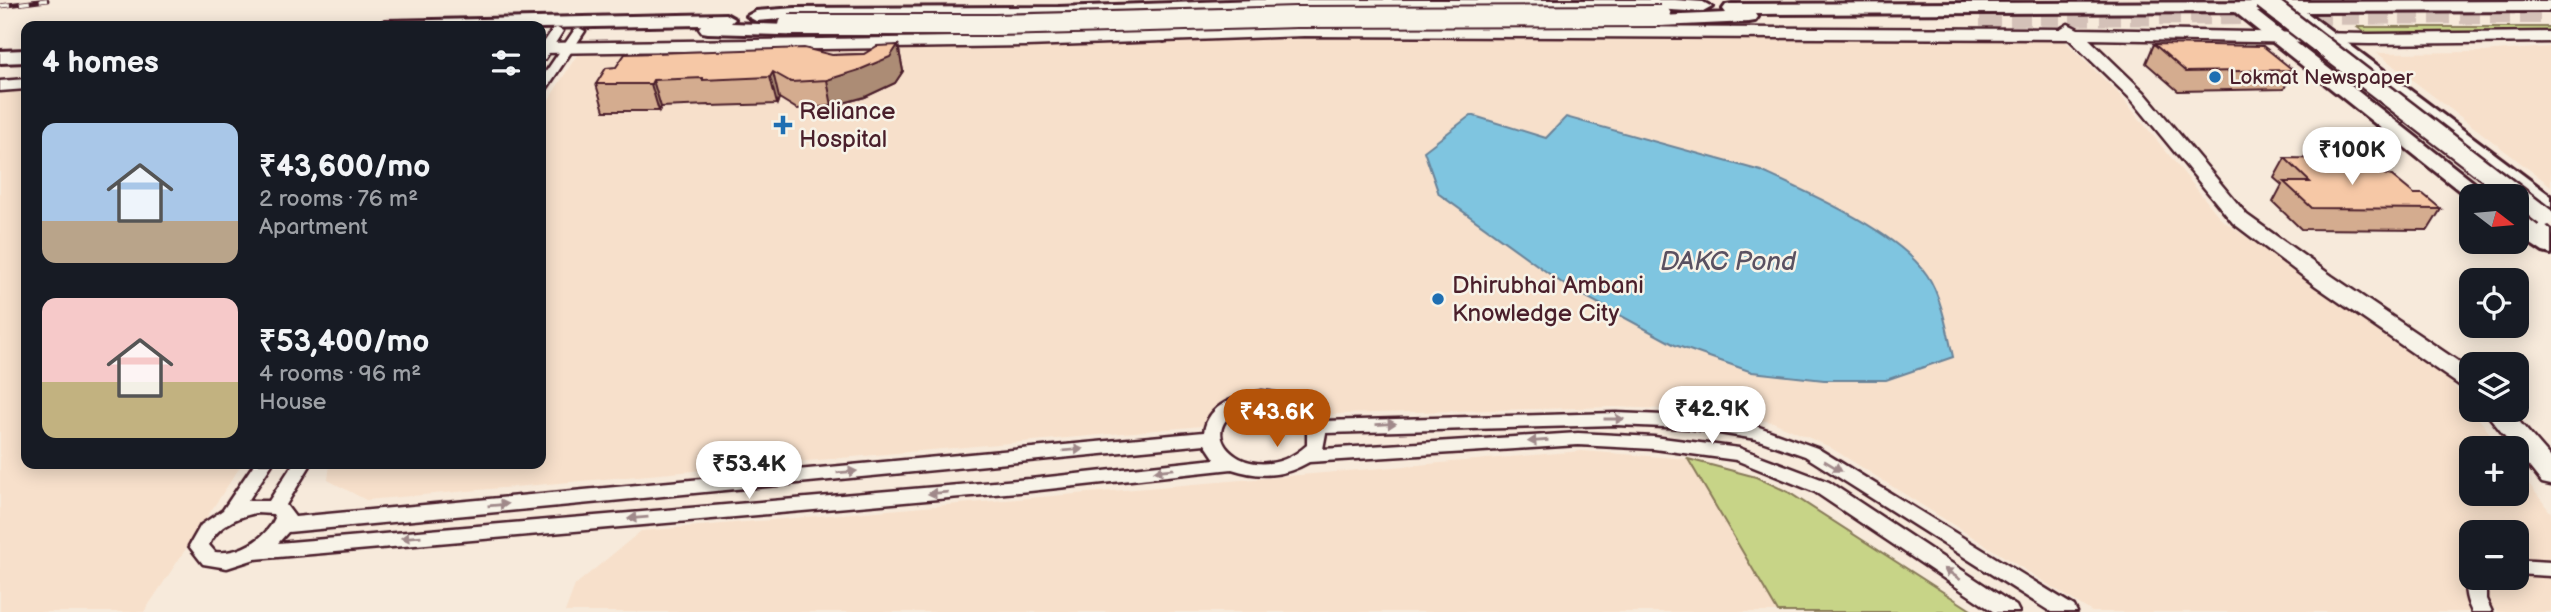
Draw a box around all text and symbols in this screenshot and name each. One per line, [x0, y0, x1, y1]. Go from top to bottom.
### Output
icon: filters [487, 44, 525, 82]
text: 4 homes [42, 45, 159, 81]
place label: Lokmat Newspaper [2229, 65, 2413, 90]
marker: Lokmat Newspaper [2207, 69, 2223, 85]
place label: Reliance Hospital [799, 97, 895, 154]
marker: Reliance Hospital [773, 115, 793, 135]
pin: ₹100K [2303, 128, 2401, 187]
text: ₹100K [2318, 136, 2386, 164]
text: ₹43,600/mo [259, 149, 430, 185]
icon: home [98, 151, 182, 235]
north arrow [2459, 184, 2529, 254]
map controls [2459, 184, 2529, 590]
text: 2 rooms · 76 m² [259, 185, 418, 213]
text: Apartment [259, 213, 368, 241]
water label: DAKC Pond [1660, 247, 1797, 278]
button: locate [2459, 268, 2529, 338]
place label: Dhirubhai Ambani Knowledge City [1452, 271, 1644, 328]
marker: Dhirubhai Ambani Knowledge City [1430, 291, 1446, 307]
text: ₹53,400/mo [259, 324, 429, 360]
icon: home [98, 326, 182, 410]
button: layers [2459, 352, 2529, 422]
text: 4 rooms · 96 m² [259, 360, 421, 388]
pin: ₹42.9K [1655, 386, 1769, 446]
text: House [259, 388, 326, 416]
pin: ₹43.6K [1220, 390, 1334, 449]
text: ₹42.9K [1675, 395, 1749, 423]
text: ₹43.6K [1240, 398, 1314, 426]
one-way arrow [1603, 414, 1625, 425]
one-way arrow [1376, 419, 1398, 430]
one-way arrow [1527, 436, 1549, 447]
button: + [2459, 436, 2529, 506]
pin: ₹53.4K [692, 442, 806, 501]
one-way arrow [1062, 444, 1084, 455]
text: ₹53.4K [712, 450, 786, 478]
one-way arrow [1824, 459, 1843, 472]
one-way arrow [1153, 465, 1175, 476]
one-way arrow [836, 466, 858, 477]
one-way arrow [927, 488, 949, 499]
one-way arrow [488, 499, 510, 510]
one-way arrow [627, 513, 649, 524]
button: − [2459, 520, 2529, 590]
one-way arrow [400, 532, 422, 543]
one-way arrow [1943, 567, 1961, 581]

